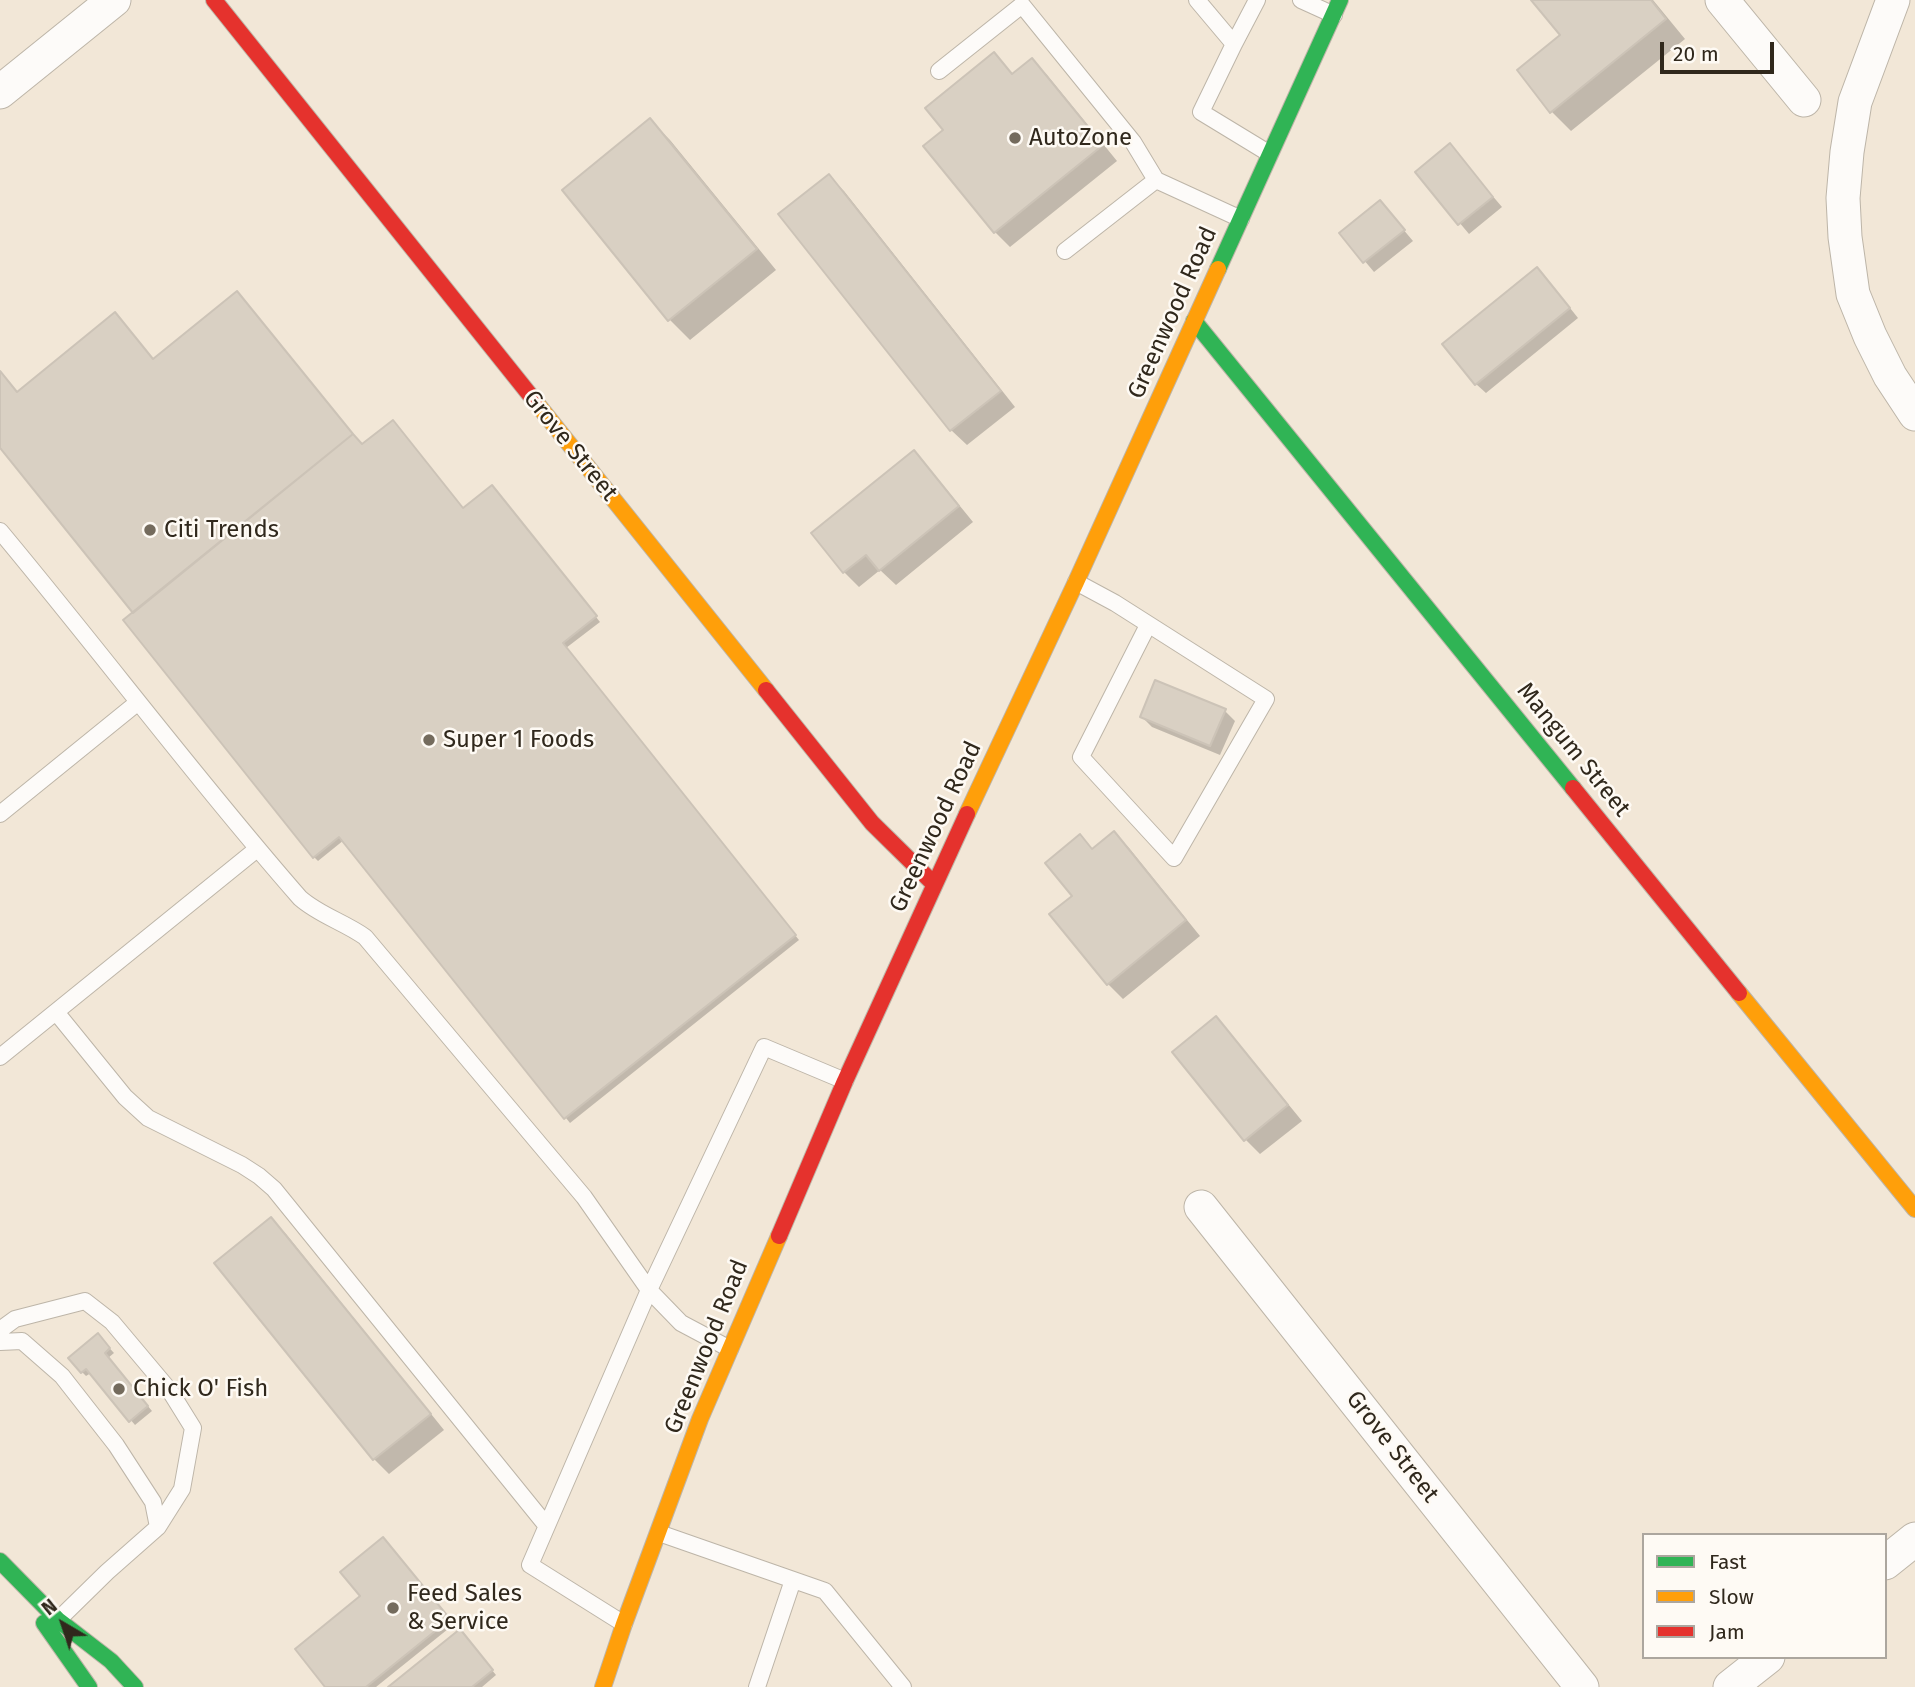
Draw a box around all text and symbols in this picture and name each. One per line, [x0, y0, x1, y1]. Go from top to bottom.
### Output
scale bar [1663, 28, 1777, 72]
text: 20 m [1673, 41, 1719, 67]
place label: AutoZone [1029, 124, 1132, 152]
marker: AutoZone [1007, 130, 1023, 146]
street label: Greenwood Road [1122, 223, 1224, 403]
street label: Grove Street [517, 385, 623, 507]
place label: Citi Trends [164, 516, 279, 544]
marker: Citi Trends [142, 522, 158, 538]
street label: Mangum Street [1510, 677, 1636, 823]
place label: Super 1 Foods [443, 726, 594, 754]
marker: Super 1 Foods [421, 732, 437, 748]
street label: Greenwood Road [884, 737, 988, 917]
street label: Greenwood Road [659, 1256, 755, 1438]
place label: Chick O' Fish [133, 1375, 268, 1403]
marker: Chick O' Fish [111, 1381, 127, 1397]
street label: Grove Street [1339, 1385, 1445, 1509]
legend [1642, 1533, 1887, 1659]
text: Fast [1709, 1549, 1747, 1575]
place label: Feed Sales & Service [407, 1580, 522, 1636]
text: Slow [1709, 1584, 1754, 1610]
north arrow [28, 1589, 98, 1659]
text: N [37, 1594, 62, 1620]
marker: Feed Sales & Service [385, 1600, 401, 1616]
text: Jam [1709, 1619, 1745, 1645]

